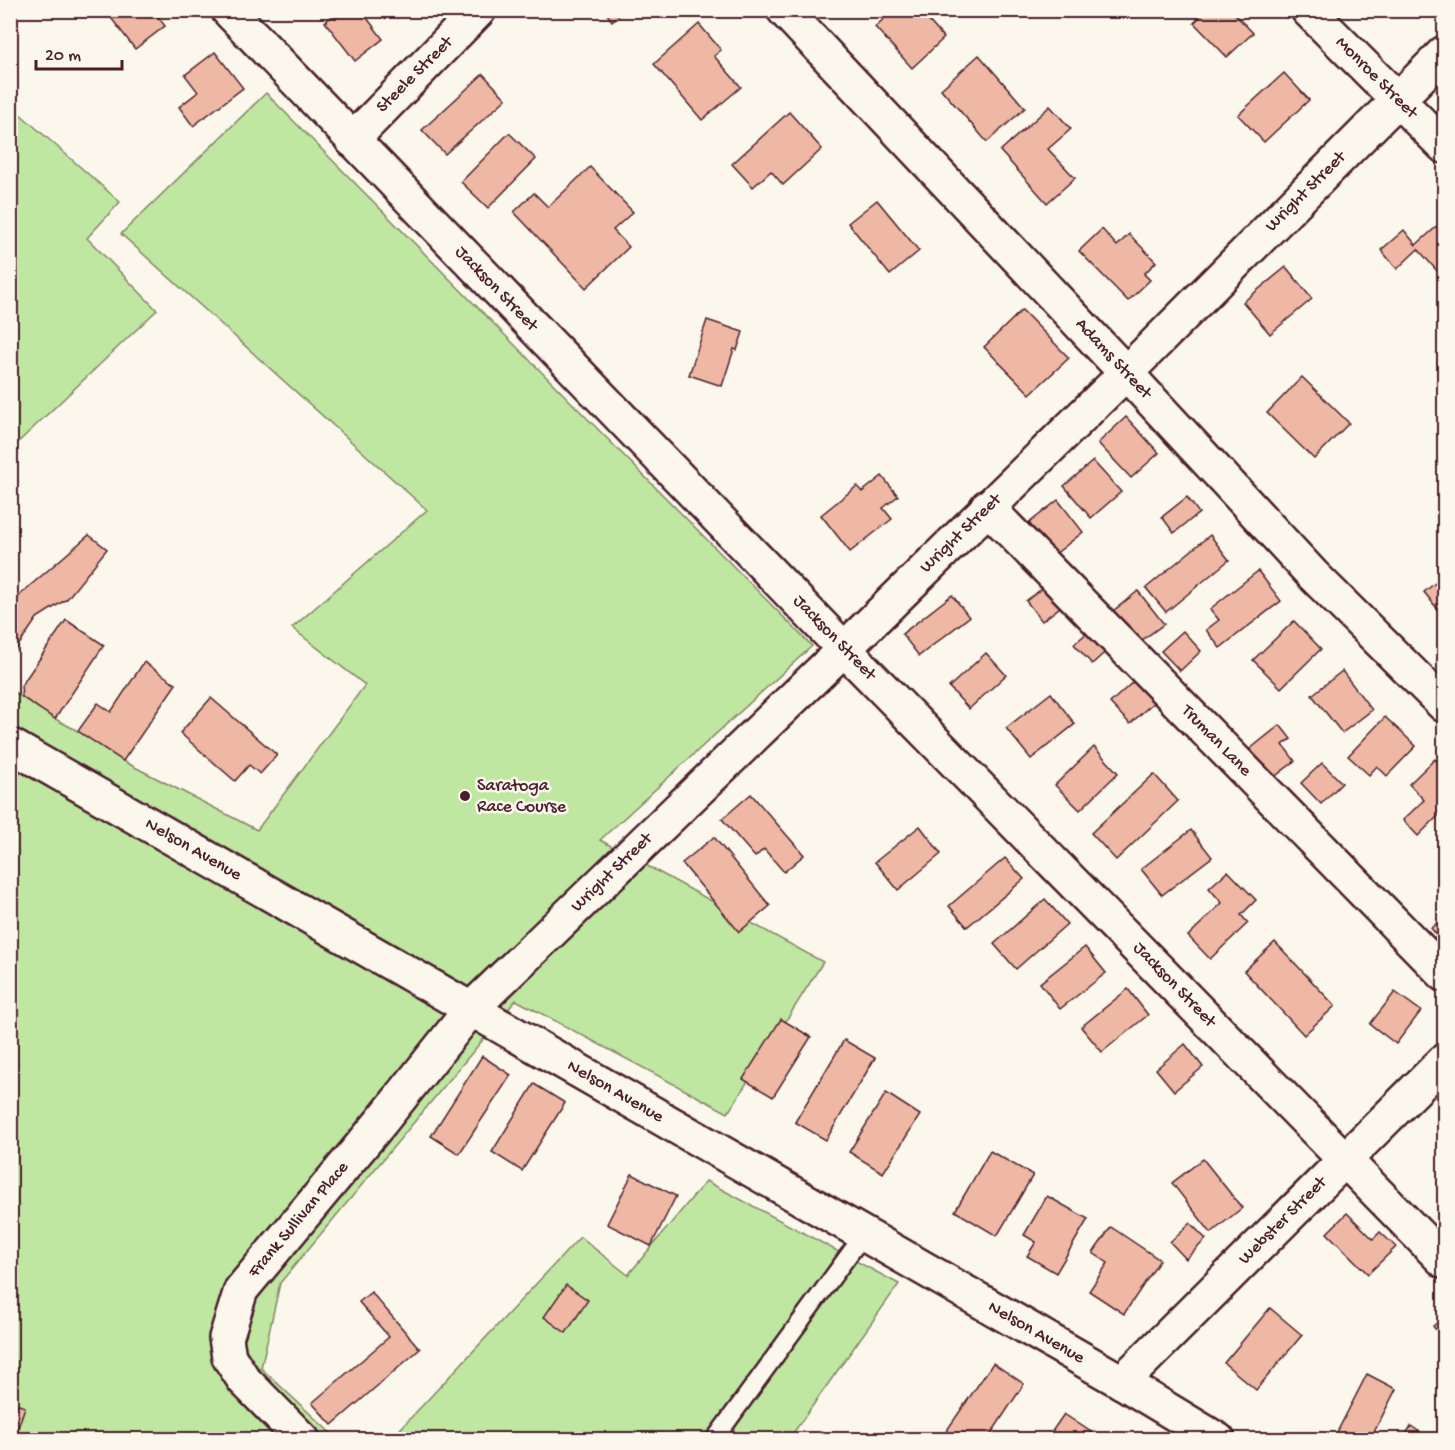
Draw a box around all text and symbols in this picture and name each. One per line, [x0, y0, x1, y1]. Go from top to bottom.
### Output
street label: Steele Street [372, 31, 459, 118]
scale bar [36, 33, 122, 71]
street label: Monroe Street [1331, 33, 1423, 125]
text: 20 m [45, 46, 81, 67]
street label: Wright Street [1261, 146, 1352, 237]
street label: Jackson Street [450, 242, 543, 337]
street label: Adams Street [1070, 314, 1157, 405]
street label: Wright Street [916, 489, 1007, 578]
street label: Jackson Street [788, 591, 881, 686]
street label: Truman Lane [1176, 700, 1256, 782]
place label: Saratoga Race Course [477, 776, 567, 818]
marker: Saratoga Race Course [458, 789, 472, 803]
street label: Nelson Avenue [141, 814, 246, 886]
street label: Wright Street [567, 828, 658, 917]
street label: Jackson Street [1128, 938, 1221, 1033]
street label: Nelson Avenue [563, 1056, 668, 1128]
street label: Frank Sullivan Place [244, 1157, 354, 1283]
street label: Webster Street [1235, 1171, 1333, 1269]
street label: Nelson Avenue [984, 1297, 1089, 1369]

